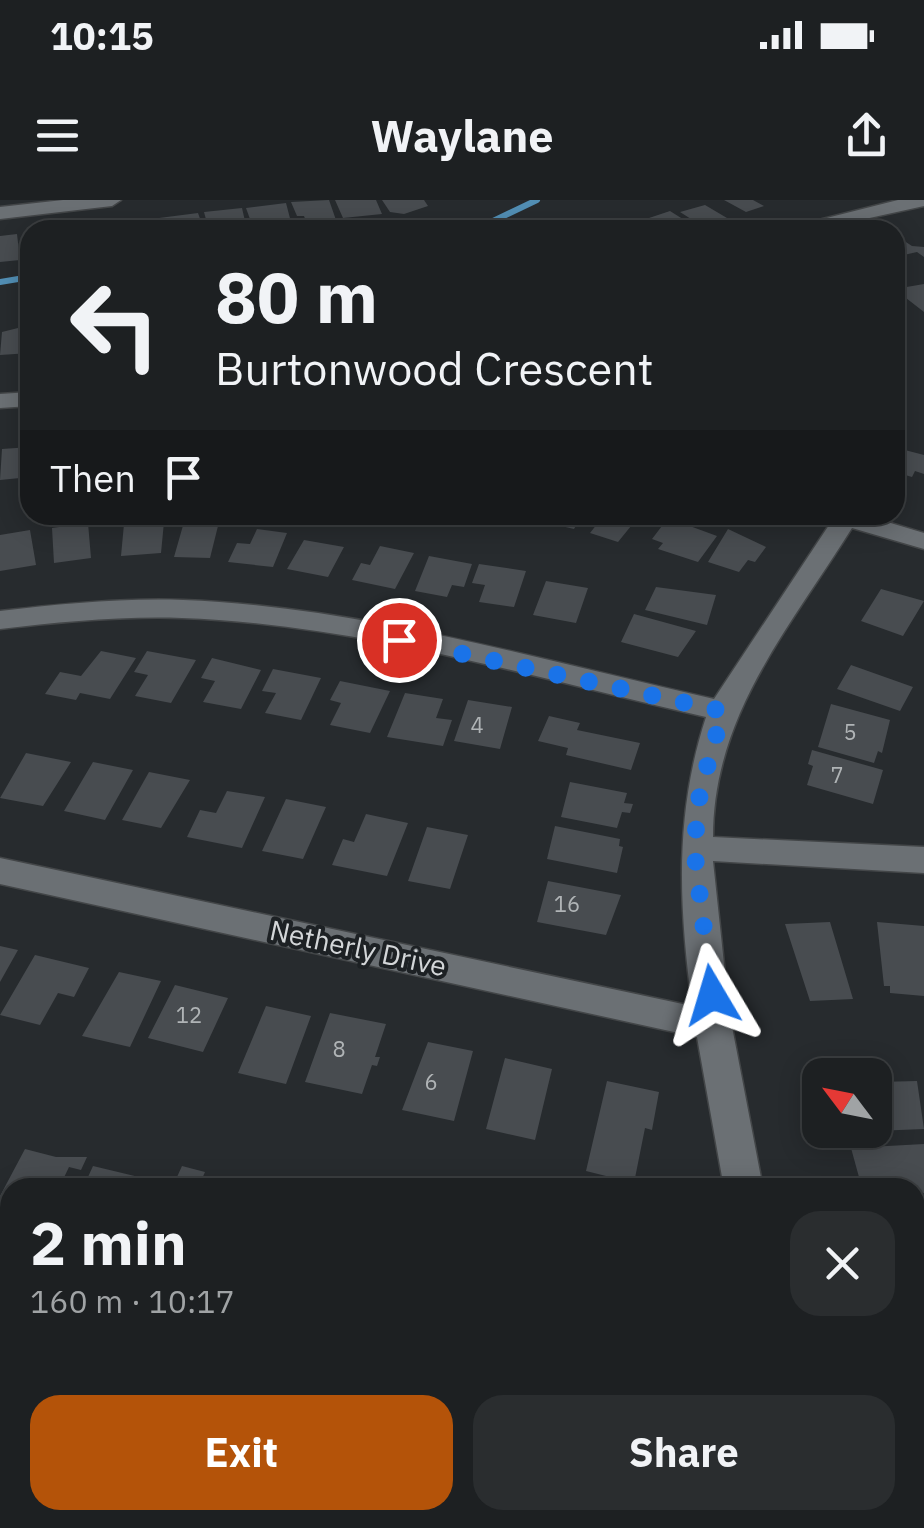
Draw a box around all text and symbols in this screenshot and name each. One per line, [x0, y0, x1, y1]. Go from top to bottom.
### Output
text: 10:15 [50, 11, 154, 60]
text: Waylane [370, 106, 554, 164]
icon: menu [30, 108, 85, 163]
icon: share [839, 108, 894, 163]
text: 80 m [215, 251, 378, 342]
icon: left [50, 260, 180, 390]
text: Burtonwood Crescent [215, 339, 654, 397]
icon: arrive [156, 450, 211, 505]
text: Then [50, 453, 136, 502]
pin [357, 598, 442, 683]
icon: arrive [372, 613, 427, 668]
house number: 4 [470, 710, 484, 739]
house number: 5 [843, 717, 857, 746]
house number: 7 [830, 760, 844, 789]
house number: 16 [554, 889, 580, 918]
street label: Netherly Drive [266, 911, 450, 984]
position arrow [660, 943, 764, 1047]
house number: 12 [176, 1000, 202, 1029]
house number: 8 [332, 1034, 346, 1063]
north arrow [802, 1058, 892, 1148]
map controls [802, 1058, 892, 1148]
house number: 6 [424, 1067, 438, 1096]
text: 2 min [30, 1203, 187, 1282]
button: close [790, 1211, 895, 1316]
text: 160 m · 10:17 [30, 1280, 235, 1322]
button: Exit [30, 1395, 453, 1510]
button: Share [473, 1395, 895, 1510]

